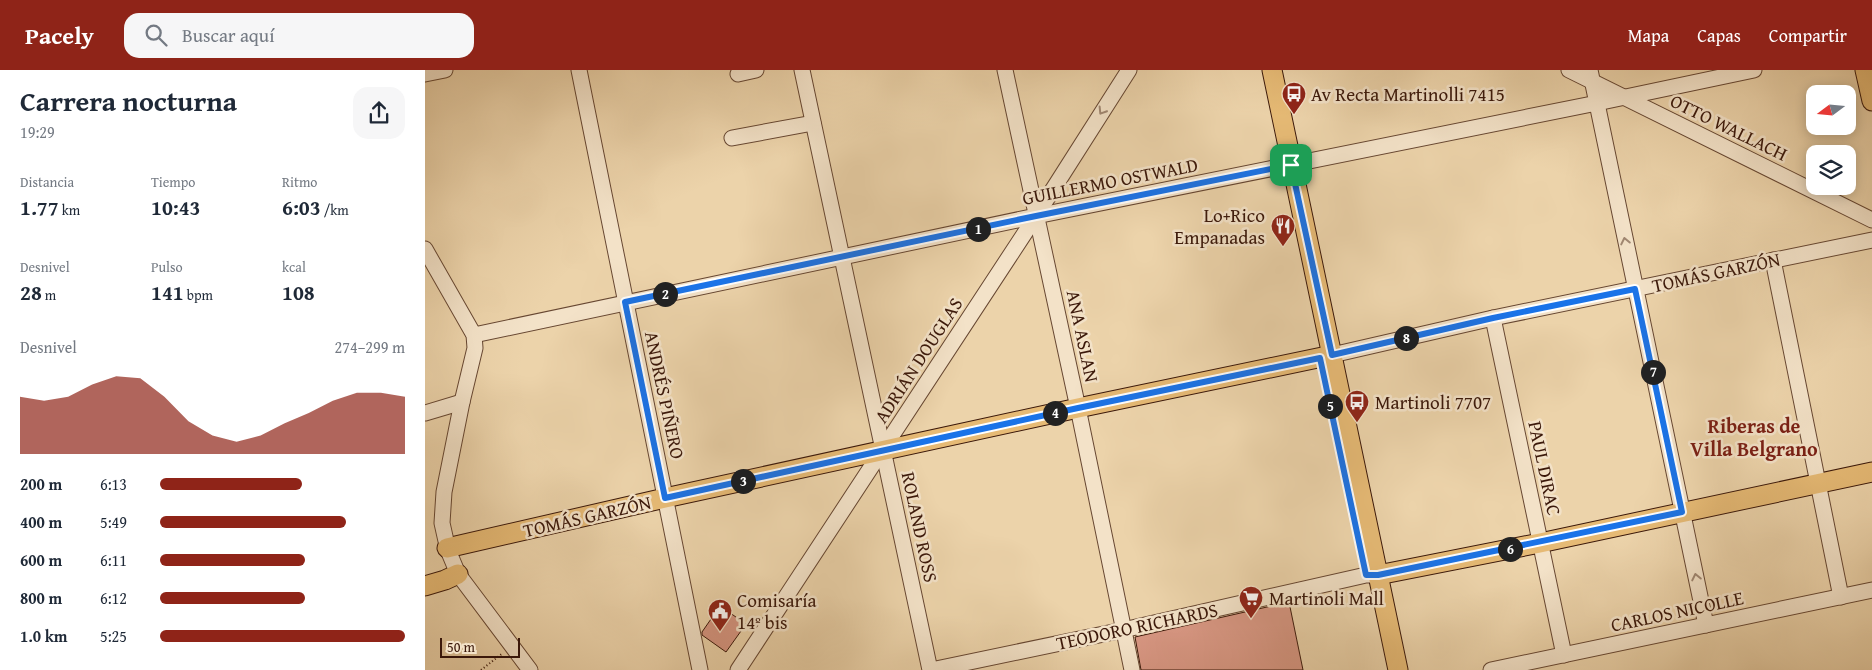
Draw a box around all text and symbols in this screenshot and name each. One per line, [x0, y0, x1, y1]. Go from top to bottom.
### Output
search box [124, 13, 474, 58]
text: Pacely [25, 18, 94, 53]
icon: search [142, 21, 170, 49]
text: Buscar aquí [182, 21, 274, 49]
text: Mapa [1628, 22, 1669, 49]
text: Capas [1697, 22, 1741, 49]
text: Compartir [1769, 22, 1847, 49]
text: Carrera nocturna [20, 80, 237, 121]
place label: Av Recta Martinolli 7415 [1311, 80, 1505, 108]
bus stop icon: Av Recta Martinolli 7415 [1281, 81, 1307, 115]
north arrow [1806, 85, 1856, 135]
map controls [1806, 85, 1856, 195]
street label: OTTO WALLACH [1666, 86, 1792, 168]
button: share [353, 87, 405, 139]
one-way arrow [1099, 106, 1109, 115]
text: 19:29 [20, 120, 55, 144]
pin [1270, 144, 1312, 186]
button: layers [1806, 145, 1856, 195]
street label: GUILLERMO OSTWALD [1020, 150, 1200, 212]
icon: arrive [1277, 151, 1305, 179]
text: Distancia [20, 172, 74, 192]
text: Tiempo [151, 172, 195, 192]
text: Ritmo [282, 172, 318, 192]
text: 1.77 [20, 192, 59, 223]
text: 10:43 [151, 192, 200, 223]
text: 6:03 [282, 192, 321, 223]
text: km [59, 200, 80, 220]
text: /km [321, 200, 349, 220]
place label: Lo+Rico Empanadas [1174, 201, 1265, 251]
restaurant icon: Lo+Rico Empanadas [1270, 213, 1296, 247]
pin: 1 [965, 216, 991, 242]
text: 1 [975, 219, 982, 239]
one-way arrow [1621, 237, 1631, 246]
street label: TOMÁS GARZÓN [1649, 245, 1783, 299]
text: Desnivel [20, 257, 70, 277]
text: Pulso [151, 257, 183, 277]
text: kcal [282, 257, 306, 277]
text: 28 [20, 277, 42, 308]
text: 141 [151, 277, 184, 308]
text: 108 [282, 277, 315, 308]
pin: 2 [653, 282, 677, 306]
text: 2 [662, 284, 669, 304]
text: m [42, 285, 56, 305]
text: bpm [184, 285, 213, 305]
street label: ANA ASLAN [1060, 287, 1106, 385]
street label: ADRIÁN DOUGLAS [867, 292, 969, 428]
pin: 8 [1393, 326, 1419, 350]
street label: ANDRÉS PIÑERO [638, 328, 692, 462]
text: 8 [1403, 328, 1410, 348]
text: Desnivel [20, 335, 77, 359]
text: 274–299 m [335, 335, 405, 359]
pin: 7 [1641, 360, 1665, 384]
text: 7 [1650, 362, 1657, 382]
place label: Martinoli 7707 [1375, 388, 1491, 416]
bus stop icon: Martinoli 7707 [1344, 389, 1370, 423]
pin: 5 [1317, 394, 1343, 418]
text: 5 [1327, 396, 1334, 416]
pin: 4 [1043, 400, 1067, 426]
text: 4 [1052, 403, 1059, 423]
district label: Riberas de Villa Belgrano [1690, 411, 1818, 463]
street label: PAUL DIRAC [1521, 418, 1569, 518]
pin: 3 [731, 468, 755, 494]
street label: ROLAND ROSS [895, 469, 945, 585]
text: 3 [740, 471, 747, 491]
text: 200 m [20, 472, 62, 496]
text: 6:13 [100, 472, 127, 496]
street label: TOMÁS GARZÓN [520, 488, 654, 544]
text: 400 m [20, 510, 62, 534]
text: 5:49 [100, 510, 127, 534]
pin: 6 [1497, 536, 1523, 562]
text: 6 [1507, 539, 1514, 559]
text: 600 m [20, 548, 62, 572]
text: 6:11 [100, 548, 127, 572]
one-way arrow [1691, 573, 1702, 582]
street label: CARLOS NICOLLE [1608, 583, 1746, 639]
place label: Martinoli Mall [1269, 584, 1384, 612]
supermarket icon: Martinoli Mall [1238, 585, 1264, 619]
text: 800 m [20, 586, 62, 610]
text: 6:12 [100, 586, 127, 610]
place label: Comisaría 14º bis [737, 586, 817, 636]
street label: TEODORO RICHARDS [1054, 595, 1220, 657]
public building icon: Comisaría 14º bis [707, 598, 733, 632]
text: 1.0 km [20, 624, 67, 648]
text: 5:25 [100, 624, 127, 648]
scale bar [440, 635, 520, 658]
text: 50 m [447, 637, 475, 657]

